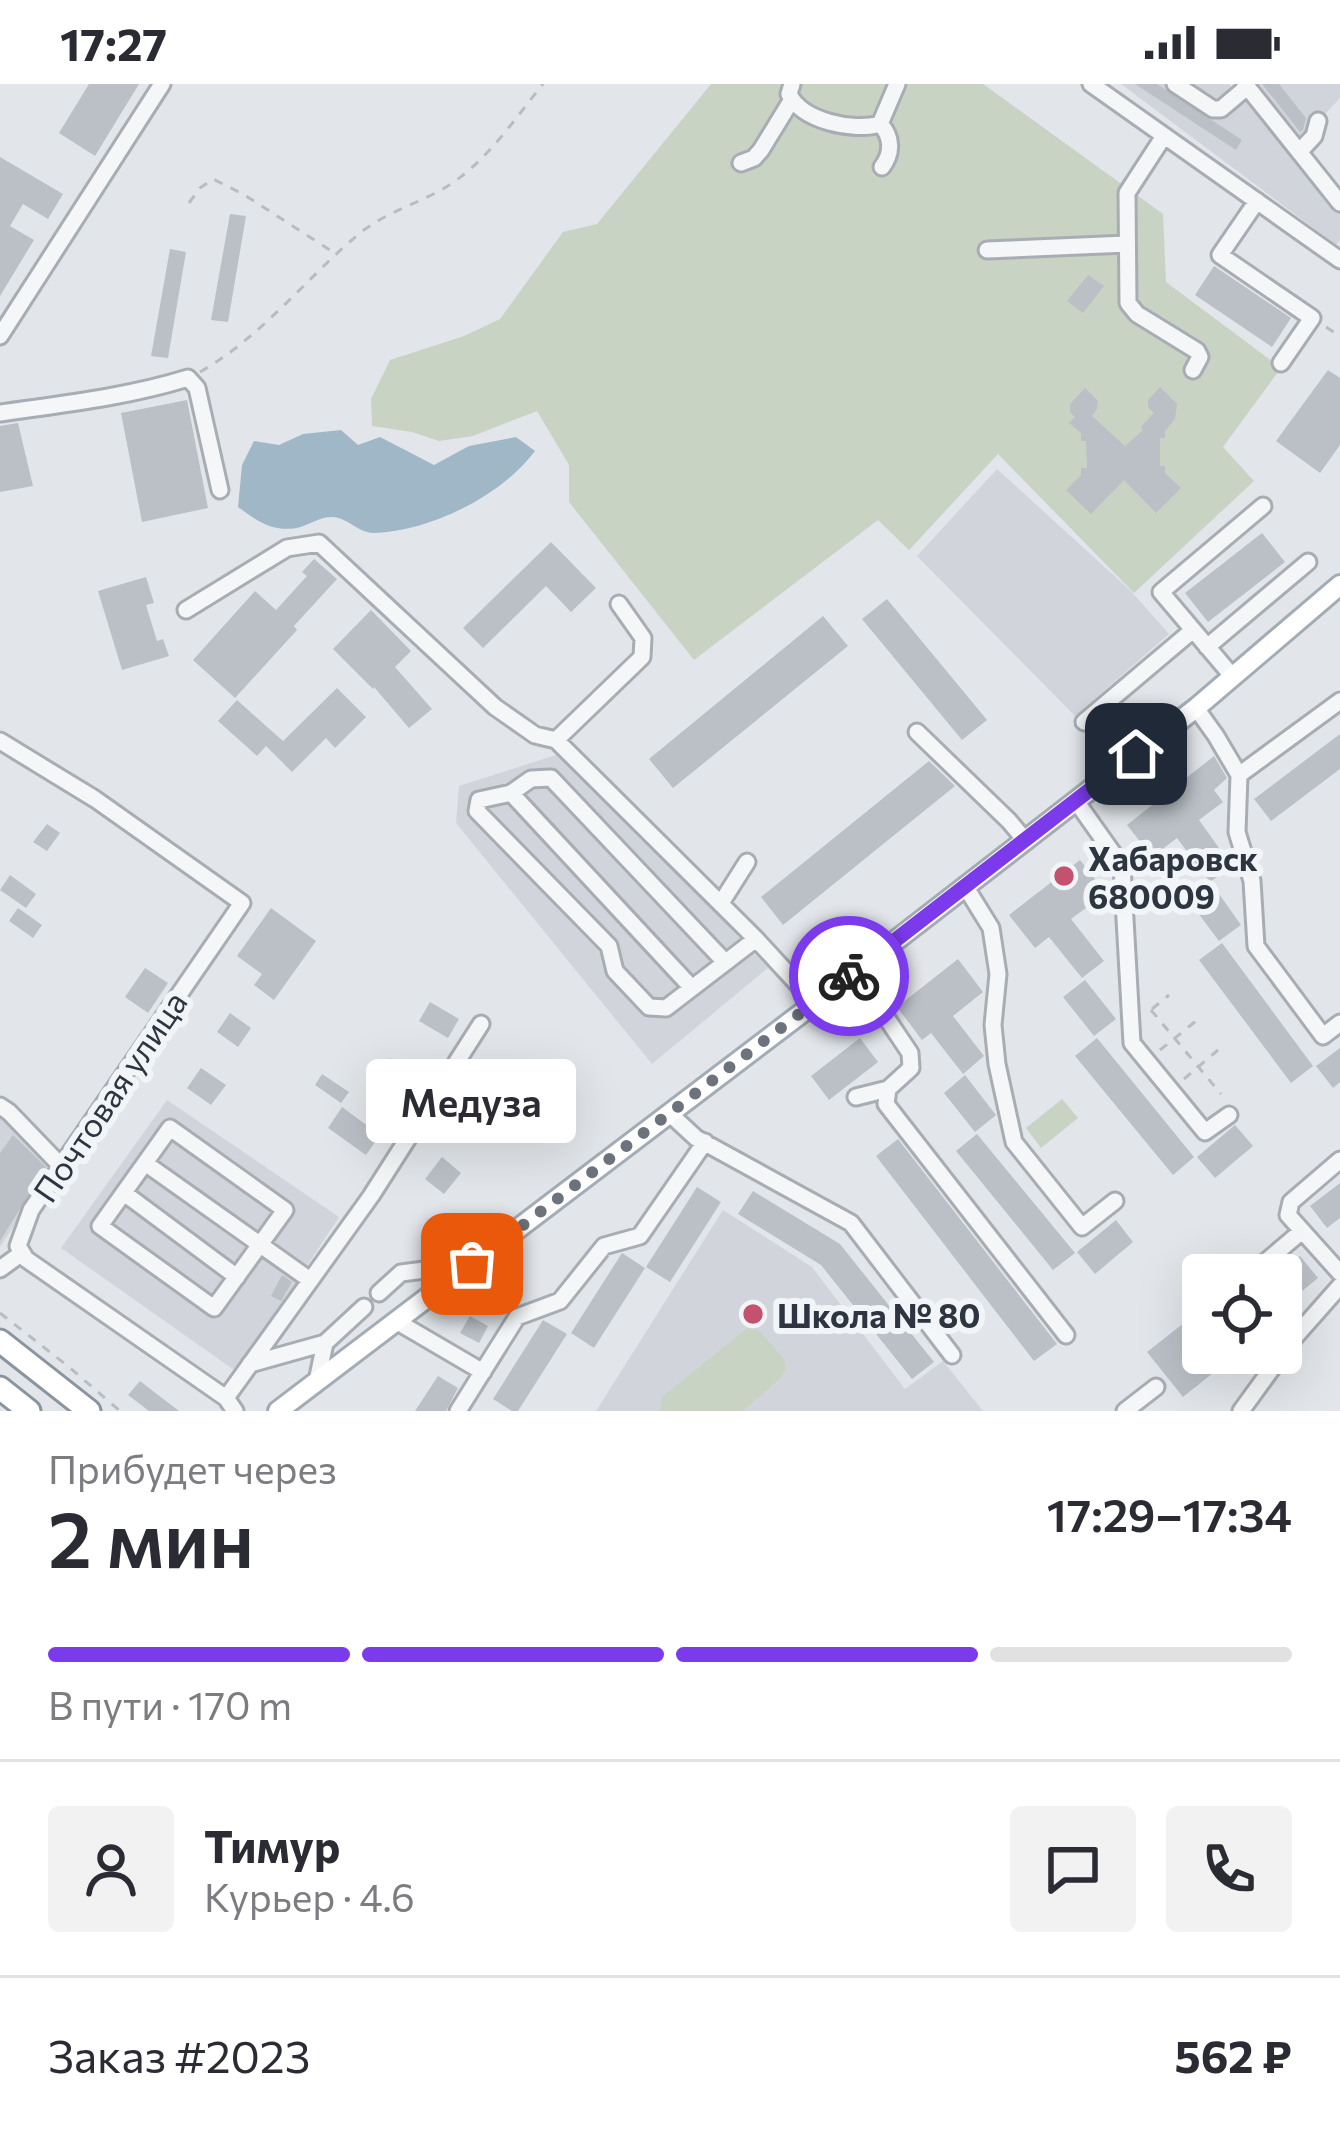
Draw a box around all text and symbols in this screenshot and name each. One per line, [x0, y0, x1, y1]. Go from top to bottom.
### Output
text: 17:27 [60, 15, 167, 70]
pin [1085, 703, 1187, 805]
icon: home [1103, 721, 1169, 787]
place label: Хабаровск 680009 [1088, 837, 1258, 916]
marker: Хабаровск 680009 [1051, 863, 1077, 889]
courier [789, 916, 909, 1036]
icon: bike [816, 943, 882, 1009]
street label: Почтовая улица [23, 983, 195, 1209]
callout: Медуза [367, 1060, 577, 1144]
text: Медуза [400, 1077, 542, 1125]
pin [421, 1213, 523, 1315]
icon: bag [439, 1231, 505, 1297]
map controls [1182, 1254, 1302, 1374]
button: locate [1182, 1254, 1302, 1374]
place label: Школа № 80 [777, 1294, 980, 1335]
marker: Школа № 80 [740, 1301, 766, 1327]
text: Прибудет через [48, 1444, 337, 1492]
text: 17:29–17:34 [1047, 1486, 1292, 1541]
text: 2 мин [48, 1489, 254, 1584]
text: В пути · 170 m [48, 1680, 292, 1728]
button: person [48, 1806, 174, 1932]
button: chat [1010, 1806, 1136, 1932]
button: phone [1166, 1806, 1292, 1932]
text: Тимур [204, 1817, 340, 1872]
text: Курьер · 4.6 [204, 1872, 415, 1920]
text: Заказ #2023 [48, 2027, 310, 2082]
text: 562 ₽ [1174, 2027, 1292, 2082]

